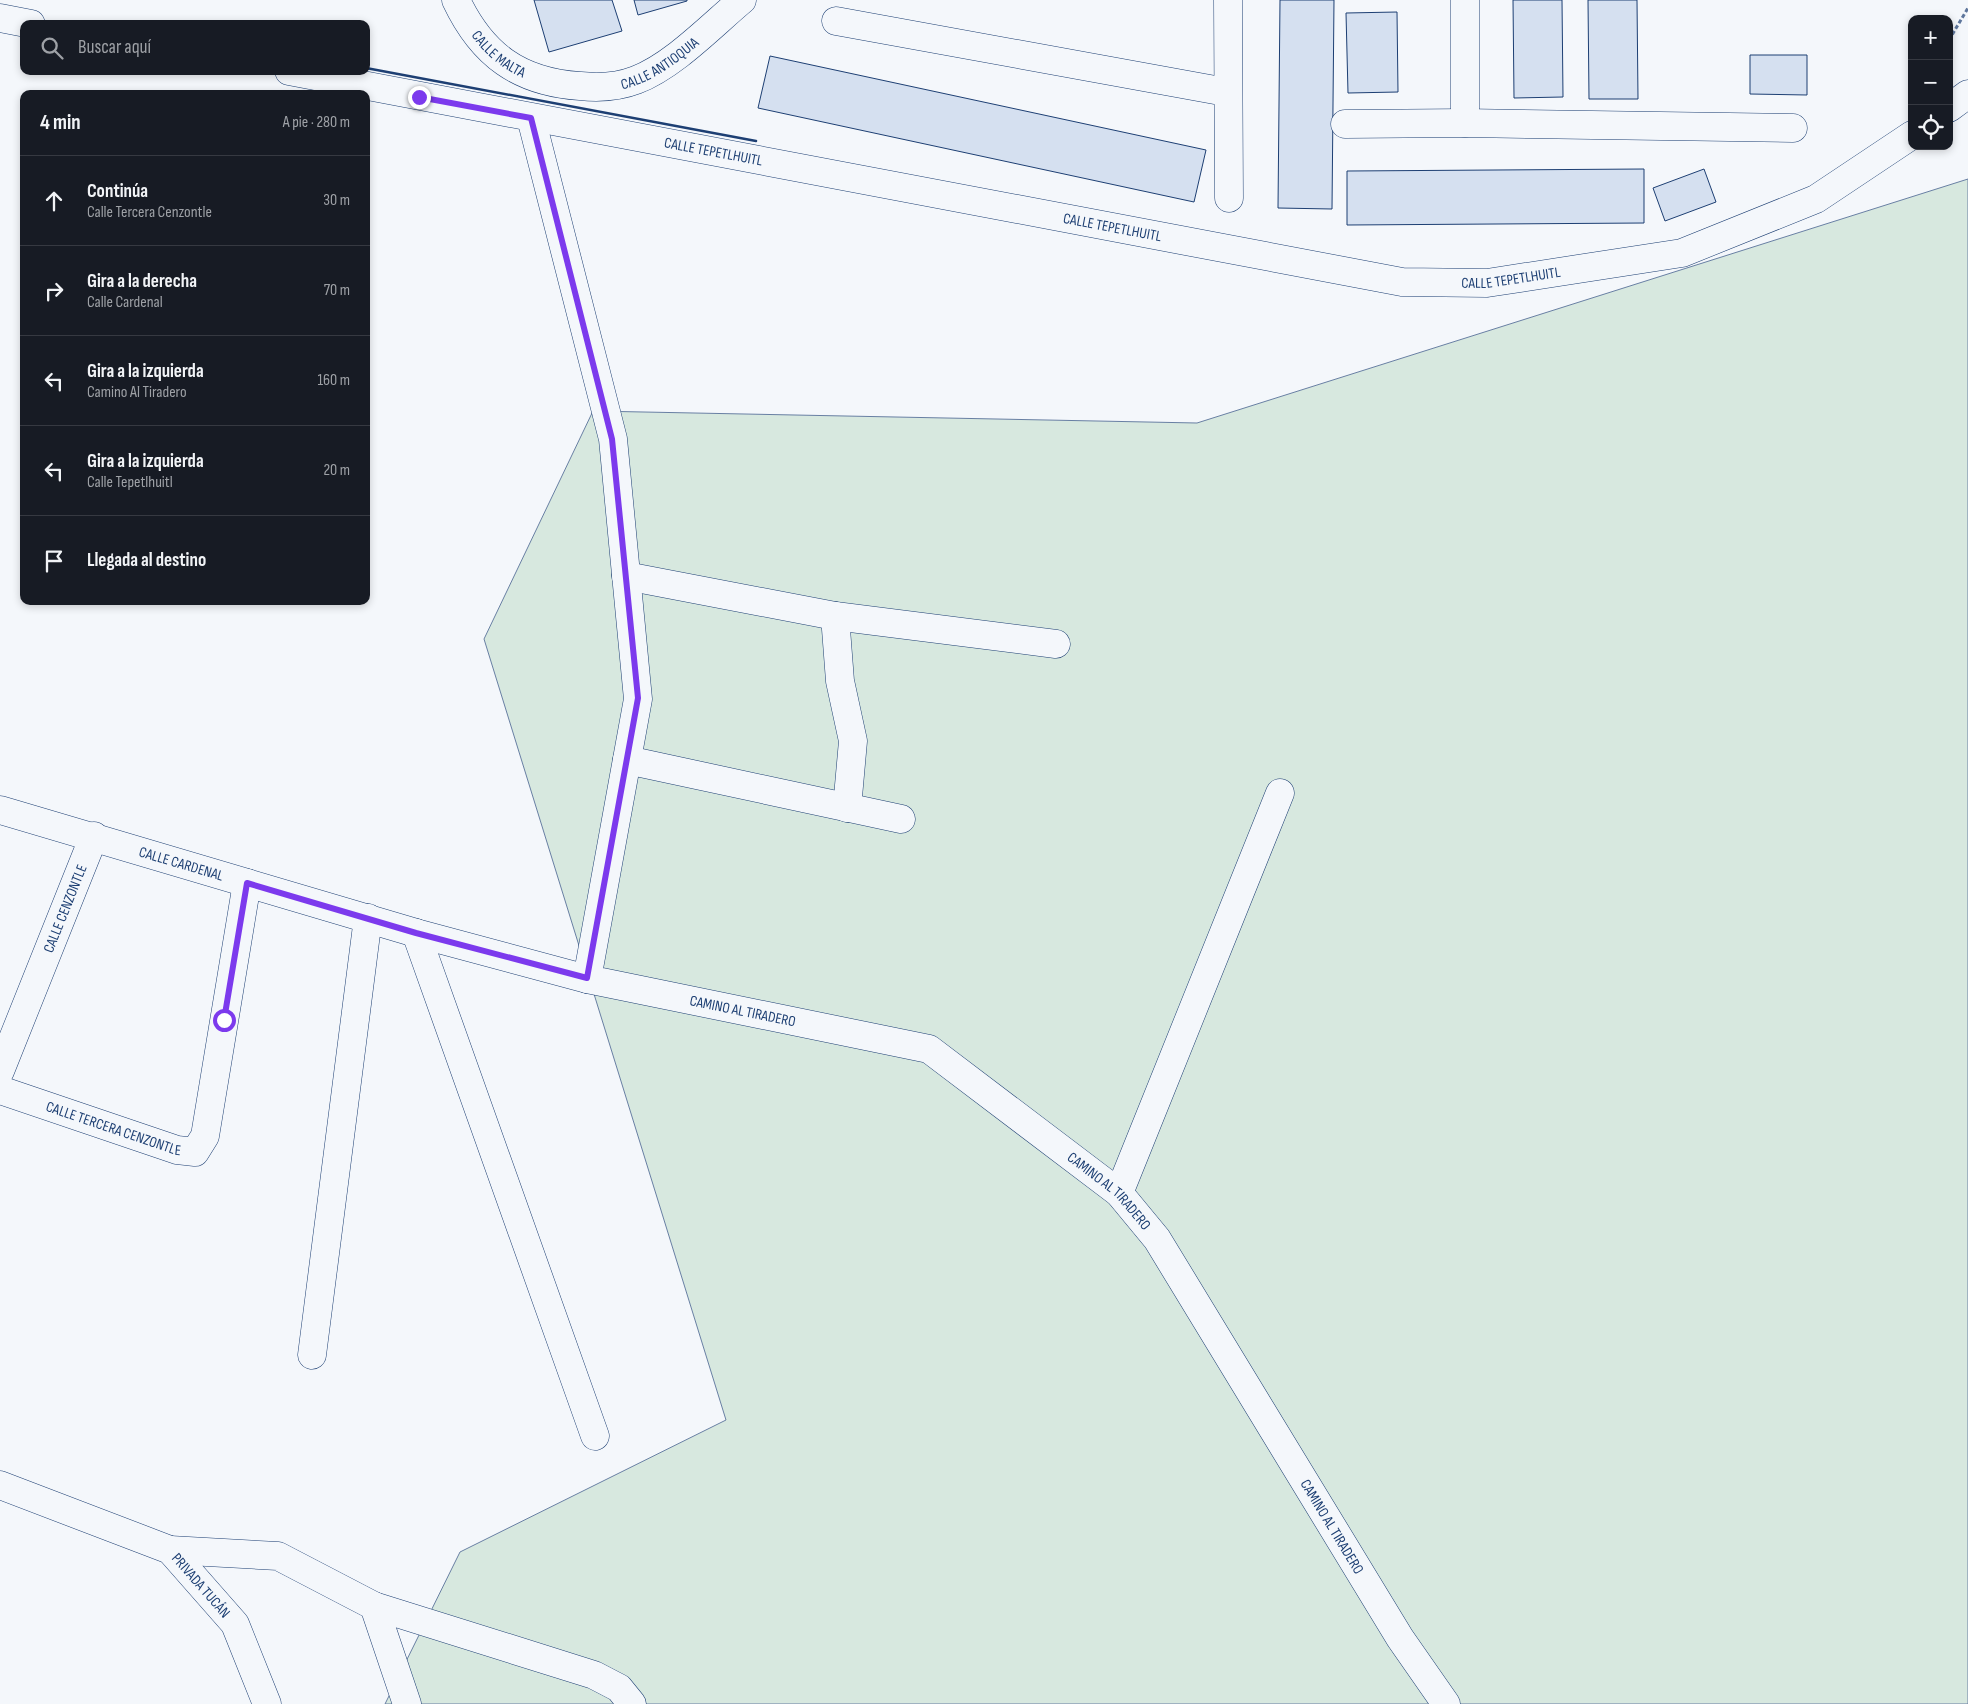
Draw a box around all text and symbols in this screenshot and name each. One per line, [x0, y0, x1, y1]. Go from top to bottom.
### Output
map controls [1908, 15, 1953, 150]
button: + [1908, 15, 1953, 60]
search box [20, 20, 370, 75]
street label: CALLE MALTA [467, 27, 529, 83]
street label: CALLE ANTIOQUIA [619, 33, 703, 94]
icon: search [38, 34, 66, 62]
text: Buscar aquí [78, 36, 151, 59]
button: − [1908, 60, 1953, 105]
route end [408, 86, 431, 109]
button: locate [1908, 105, 1953, 150]
text: 4 min [40, 110, 81, 135]
text: A pie · 280 m [283, 113, 350, 132]
street label: CALLE TEPETLHUITL [663, 133, 764, 171]
text: Continúa [87, 180, 148, 203]
icon: ahead [40, 187, 68, 215]
text: 30 m [323, 191, 350, 210]
text: Calle Tercera Cenzontle [87, 203, 212, 222]
street label: CALLE TEPETLHUITL [1062, 209, 1163, 246]
street label: CALLE TEPETLHUITL [1461, 263, 1562, 293]
text: Gira a la derecha [87, 270, 197, 293]
icon: right [40, 277, 68, 305]
text: 70 m [324, 281, 350, 300]
text: Calle Cardenal [87, 293, 163, 312]
text: Gira a la izquierda [87, 360, 204, 383]
icon: left [40, 367, 68, 395]
text: 160 m [317, 371, 350, 390]
text: Camino Al Tiradero [87, 383, 187, 402]
text: Gira a la izquierda [87, 450, 204, 473]
icon: left [40, 457, 68, 485]
text: 20 m [323, 461, 350, 480]
text: Calle Tepetlhuitl [87, 473, 173, 492]
icon: arrive [40, 547, 68, 575]
text: Llegada al destino [87, 549, 206, 572]
street label: CALLE CARDENAL [137, 843, 226, 886]
street label: CALLE CENZONTLE [39, 862, 92, 956]
street label: CAMINO AL TIRADERO [688, 991, 797, 1031]
route start [213, 1009, 236, 1032]
street label: CALLE TERCERA CENZONTLE [43, 1097, 182, 1160]
street label: CAMINO AL TIRADERO [1063, 1148, 1155, 1234]
street label: CAMINO AL TIRADERO [1296, 1476, 1368, 1578]
street label: PRIVADA TUCÁN [167, 1549, 234, 1622]

